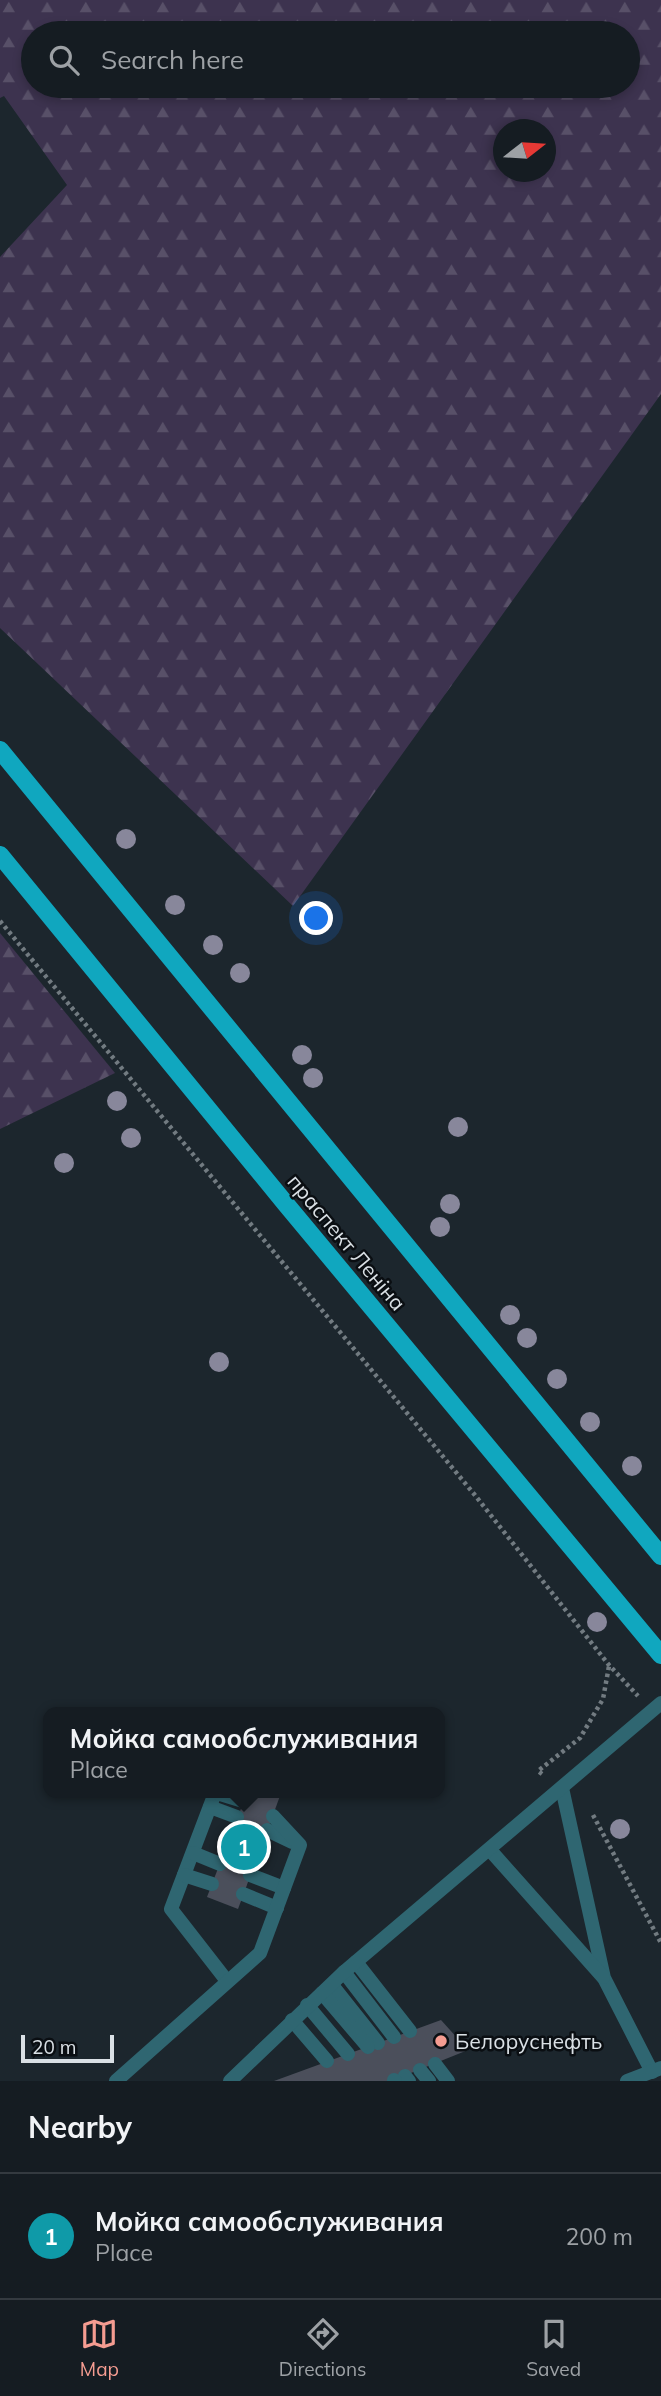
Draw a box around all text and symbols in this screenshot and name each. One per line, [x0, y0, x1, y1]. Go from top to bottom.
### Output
search box [21, 21, 640, 98]
icon: search [45, 41, 83, 79]
text: Search here [101, 43, 244, 76]
north arrow [493, 119, 556, 182]
your location [299, 901, 333, 935]
street label: праспект Леніна [282, 1169, 412, 1315]
popup [43, 1707, 445, 1798]
text: Мойка самообслуживания [70, 1722, 418, 1755]
text: Place [70, 1755, 128, 1784]
pin: 1 [221, 1821, 267, 1873]
place label: Белоруснефть [455, 2028, 602, 2054]
scale bar [21, 2032, 114, 2064]
marker: Белоруснефть [433, 2033, 449, 2049]
text: 20 m [32, 2035, 76, 2059]
text: Nearby [28, 2108, 132, 2146]
text: Мойка самообслуживания [95, 2205, 443, 2238]
text: 1 [44, 2222, 58, 2251]
text: 200 m [565, 2222, 633, 2251]
text: Place [95, 2238, 153, 2267]
tab: Map [80, 2315, 119, 2381]
tab: Directions [279, 2315, 367, 2381]
tab: Saved [526, 2315, 581, 2381]

